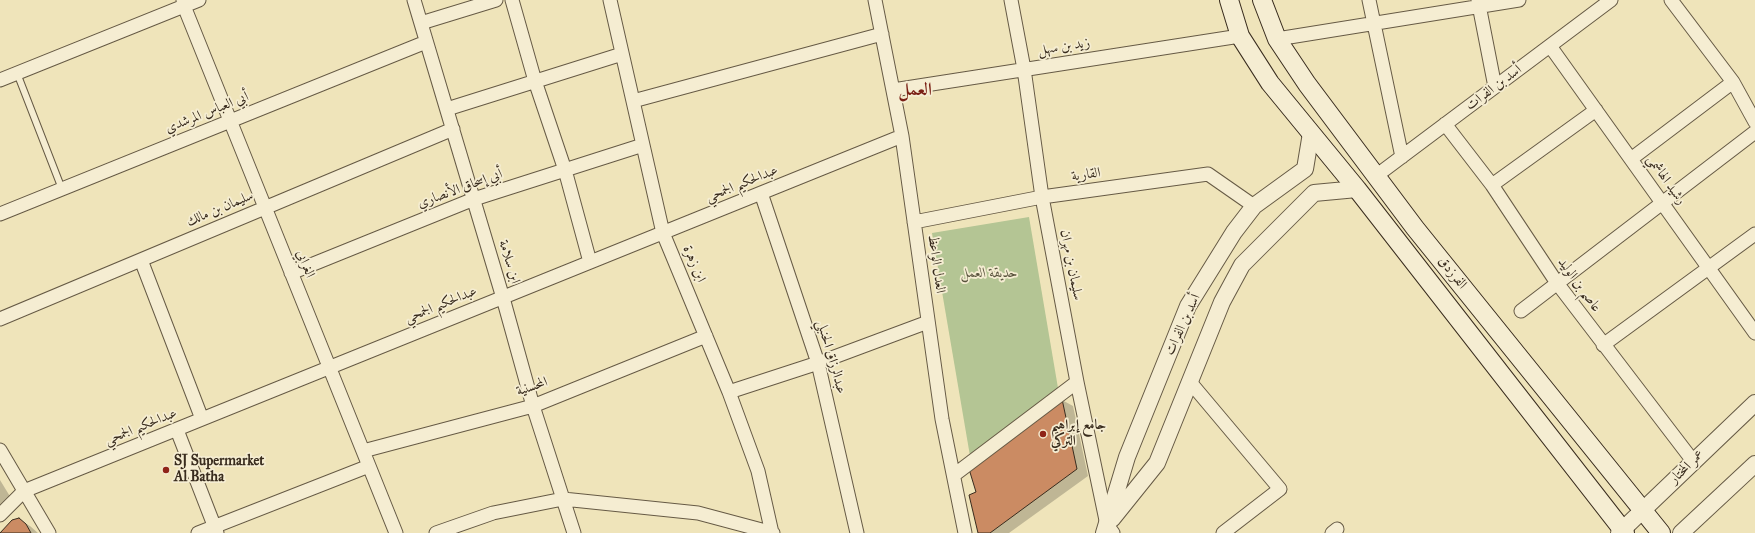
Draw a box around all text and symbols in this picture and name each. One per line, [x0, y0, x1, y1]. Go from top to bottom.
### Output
street label: زيد بن سهل [1037, 35, 1091, 59]
street label: أسد بن الفرات [1463, 61, 1525, 115]
district label: العمل [898, 80, 932, 102]
street label: أبي العباس المرشدي [163, 89, 251, 137]
street label: رشيد الهاشمي [1643, 152, 1689, 208]
street label: عبدالحكيم الجمحي [703, 162, 781, 206]
street label: القارية [1070, 165, 1102, 185]
street label: أبي إسحاق الأنصاري [415, 166, 505, 212]
street label: سليمان بن مالك [184, 187, 256, 231]
street label: سليمان بن مهران [1056, 228, 1086, 302]
street label: العدل الواعظ [924, 234, 948, 294]
street label: ابن سلامة [494, 238, 524, 286]
street label: ابن زهرة [679, 243, 709, 285]
street label: الغرابي [292, 248, 318, 280]
street label: الفرزدق [1434, 253, 1470, 293]
street label: عاصم بن الوليد [1554, 254, 1604, 316]
park label: حديقة العمل [960, 266, 1018, 282]
street label: عبدالحكيم الجمحي [402, 283, 480, 327]
street label: أسد بن الفرات [1161, 292, 1205, 358]
street label: عبدالرزاق الحنبلي [812, 318, 850, 396]
street label: المحسنية [514, 374, 550, 400]
street label: عبدالحكيم الجمحي [102, 405, 180, 449]
place label: جامع إبراهيم التركي [1051, 418, 1106, 450]
marker: جامع إبراهيم التركي [1038, 429, 1048, 439]
street label: عمر المختار [1666, 446, 1708, 488]
place label: SJ Supermarket Al Batha [174, 454, 264, 486]
marker: SJ Supermarket Al Batha [161, 465, 171, 475]

